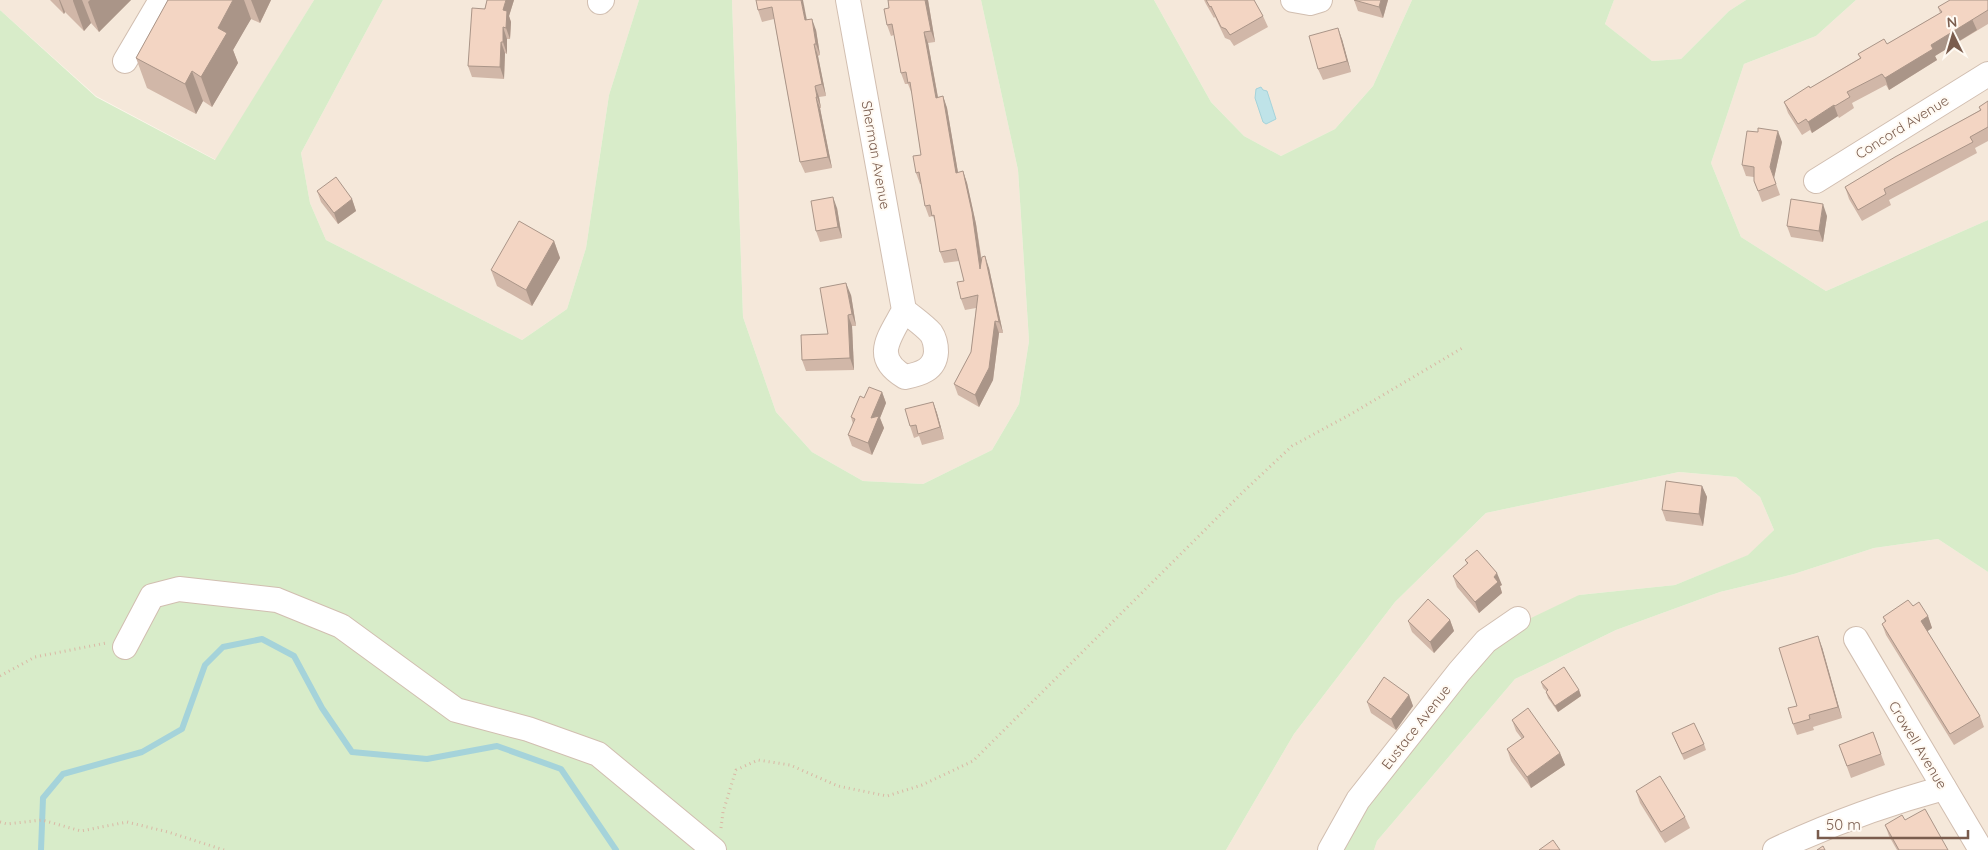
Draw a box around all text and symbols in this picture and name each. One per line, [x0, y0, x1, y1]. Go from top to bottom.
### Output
north arrow [1928, 10, 1978, 60]
text: N [1946, 13, 1958, 31]
street label: Concord Avenue [1852, 91, 1952, 163]
street label: Sherman Avenue [858, 99, 894, 211]
street label: Eustace Avenue [1377, 681, 1455, 773]
street label: Crowell Avenue [1885, 698, 1951, 792]
scale bar [1818, 808, 1968, 840]
text: 50 m [1826, 815, 1861, 834]

